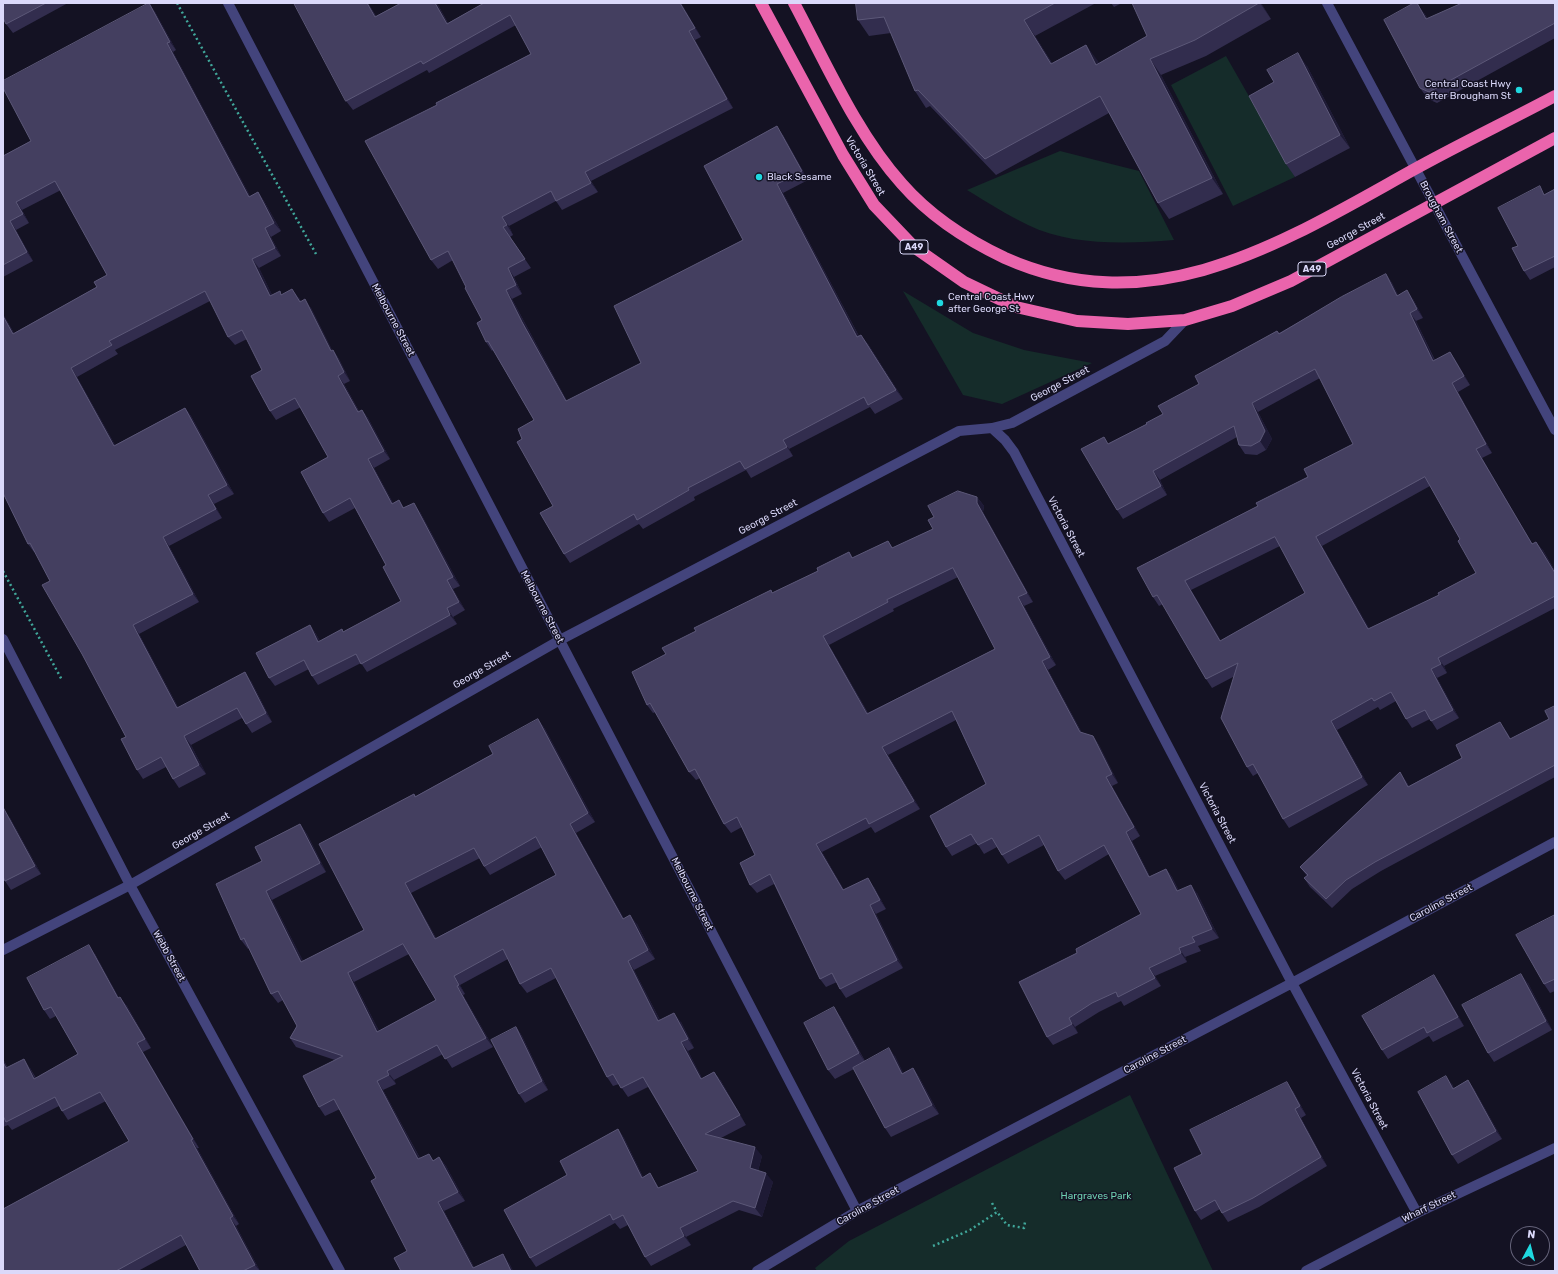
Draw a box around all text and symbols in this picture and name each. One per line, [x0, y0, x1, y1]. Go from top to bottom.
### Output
place label: Central Coast Hwy after Brougham St [1425, 78, 1511, 102]
marker: Central Coast Hwy after Brougham St [1514, 85, 1524, 95]
street label: Victoria Street [843, 134, 887, 198]
place label: Black Sesame [767, 171, 832, 183]
marker: Black Sesame [754, 172, 764, 182]
street label: Brougham Street [1417, 179, 1465, 255]
street label: George Street [1325, 210, 1387, 252]
road number: A49 [900, 240, 928, 254]
road number: A49 [1298, 262, 1326, 276]
street label: Melbourne Street [369, 282, 417, 358]
place label: Central Coast Hwy after George St [948, 291, 1034, 314]
marker: Central Coast Hwy after George St [935, 298, 945, 308]
street label: George Street [1029, 363, 1091, 405]
street label: Victoria Street [1045, 495, 1087, 559]
street label: George Street [737, 496, 799, 538]
street label: Melbourne Street [518, 569, 566, 645]
street label: George Street [451, 649, 513, 691]
street label: Victoria Street [1196, 781, 1238, 845]
street label: George Street [170, 810, 232, 852]
street label: Melbourne Street [668, 855, 716, 933]
street label: Caroline Street [1408, 881, 1474, 925]
street label: Webb Street [150, 928, 188, 984]
street label: Caroline Street [1122, 1033, 1188, 1077]
street label: Victoria Street [1348, 1067, 1390, 1131]
street label: Caroline Street [835, 1184, 901, 1228]
street label: Wharf Street [1400, 1189, 1458, 1225]
park label: Hargraves Park [1061, 1190, 1131, 1202]
north arrow [1510, 1226, 1550, 1266]
text: N [1527, 1228, 1536, 1242]

